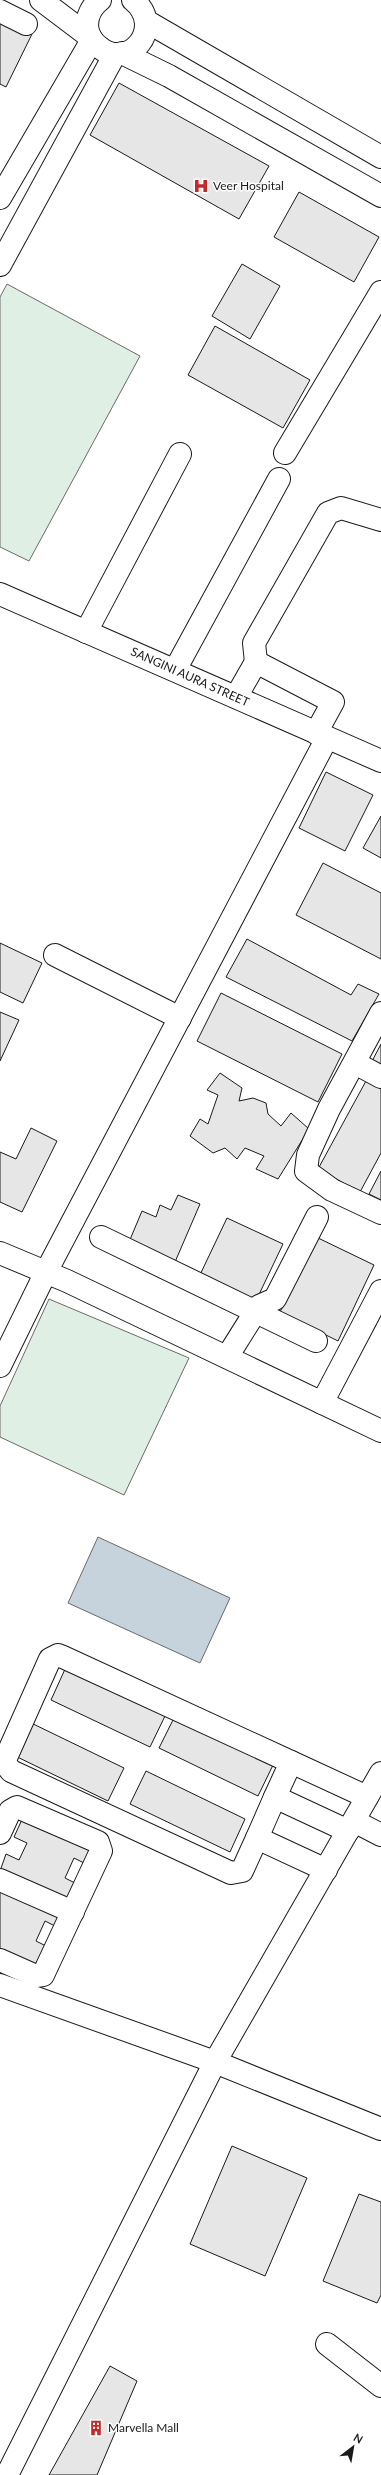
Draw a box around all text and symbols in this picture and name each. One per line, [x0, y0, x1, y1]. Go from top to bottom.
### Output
hospital icon: Veer Hospital [192, 177, 210, 195]
place label: Veer Hospital [213, 178, 284, 193]
street label: SANGINI AURA STREET [129, 644, 252, 709]
building icon: Marvella Mall [87, 2419, 105, 2437]
place label: Marvella Mall [108, 2420, 179, 2435]
north arrow [333, 2427, 373, 2467]
text: N [351, 2430, 365, 2446]

